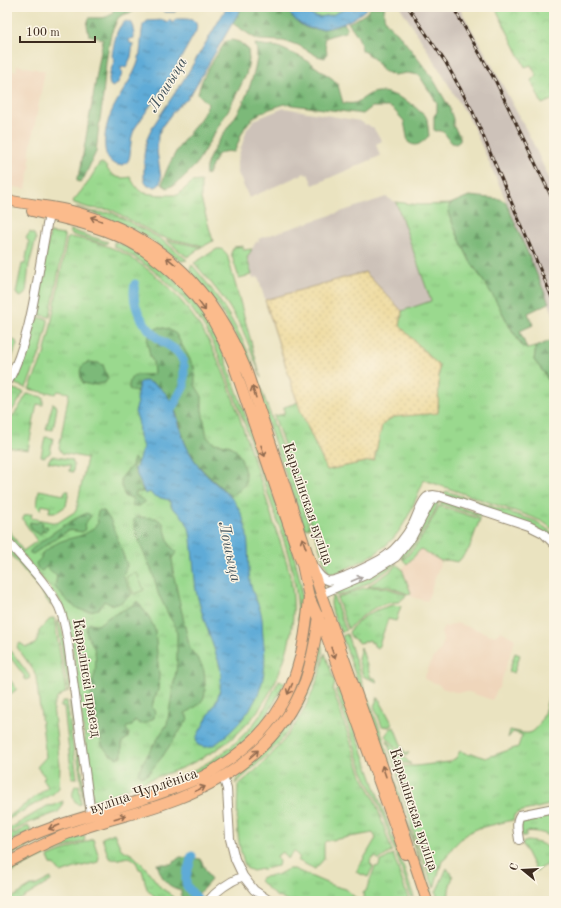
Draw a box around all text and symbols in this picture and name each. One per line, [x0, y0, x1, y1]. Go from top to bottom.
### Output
scale bar [20, 18, 95, 44]
text: 100 m [26, 27, 60, 39]
water label: Лошыца [145, 54, 191, 115]
one-way arrow [91, 214, 103, 222]
one-way arrow [166, 256, 176, 265]
one-way arrow [198, 300, 206, 311]
one-way arrow [250, 386, 257, 399]
street label: Каралінская вуліца [279, 441, 335, 568]
one-way arrow [260, 444, 268, 456]
water label: Лошыца [215, 520, 243, 584]
one-way arrow [300, 538, 308, 550]
one-way arrow [350, 575, 362, 582]
street label: Каралінскі праезд [69, 618, 103, 739]
one-way arrow [329, 647, 337, 659]
one-way arrow [285, 683, 293, 695]
street label: Каралінская вуліца [386, 747, 440, 874]
one-way arrow [249, 750, 259, 759]
one-way arrow [380, 765, 388, 777]
street label: вуліца Чурлёніса [88, 766, 200, 818]
one-way arrow [194, 785, 206, 792]
one-way arrow [113, 813, 126, 820]
one-way arrow [49, 824, 61, 832]
north arrow [503, 850, 543, 890]
text: С [509, 862, 521, 873]

